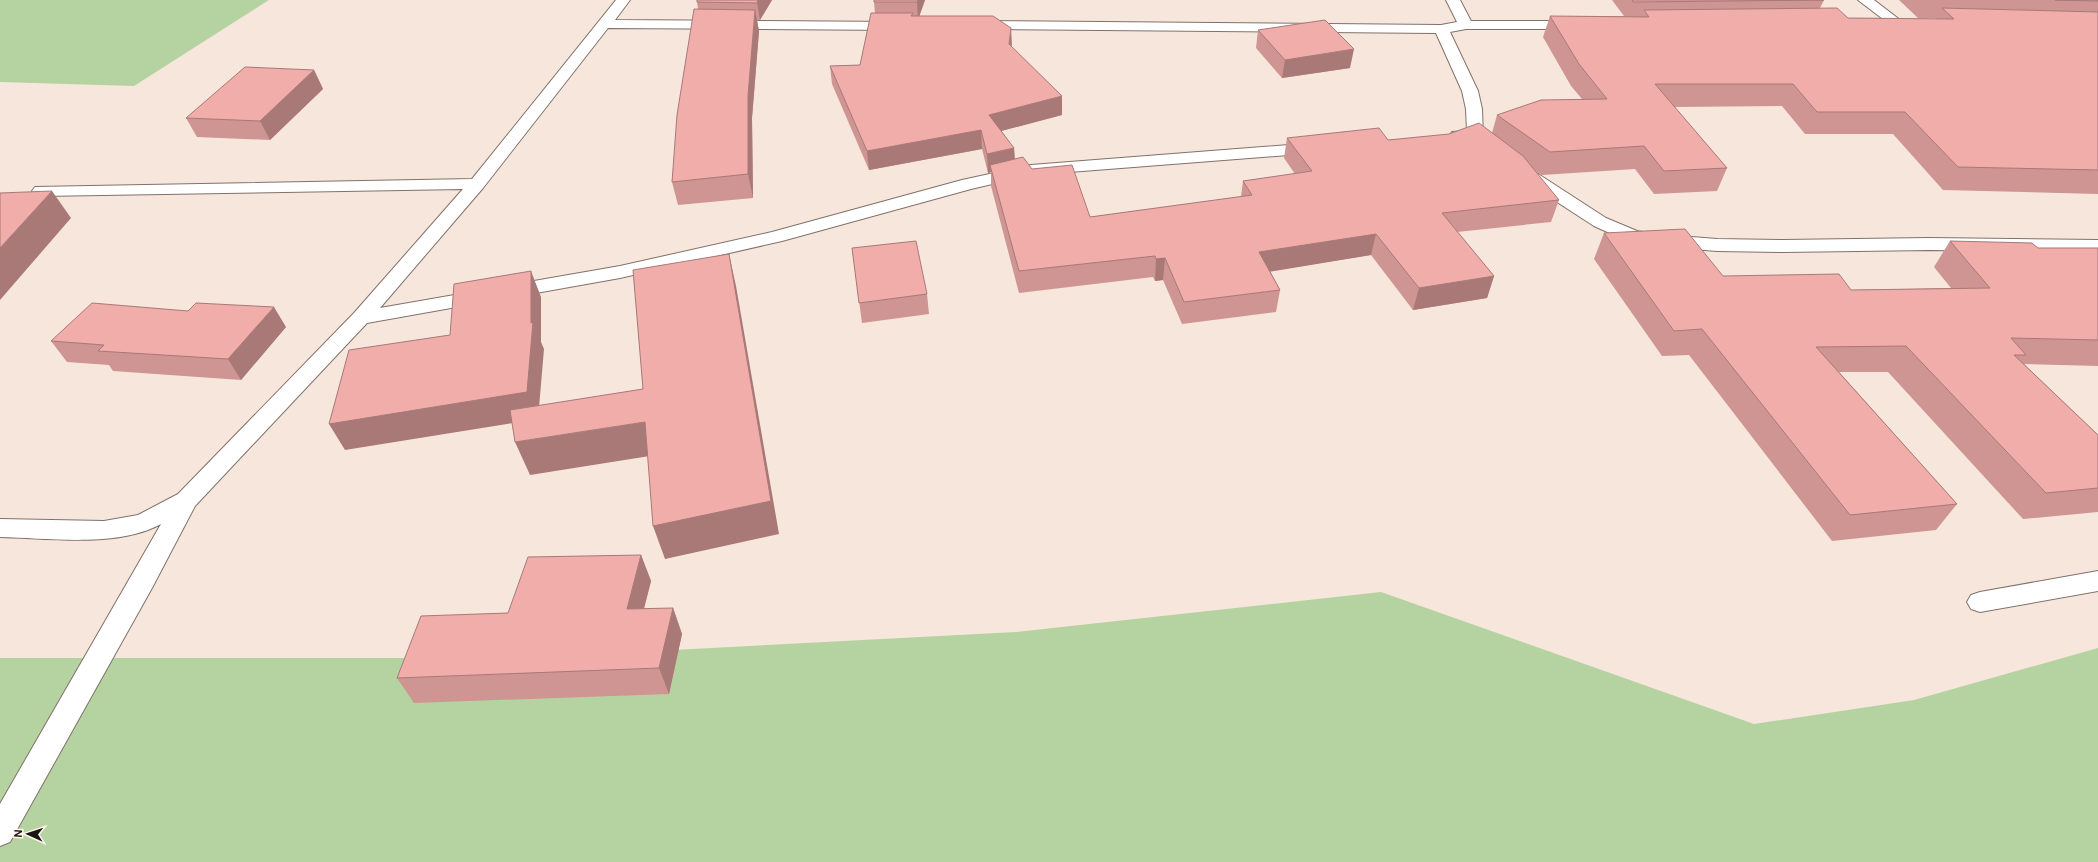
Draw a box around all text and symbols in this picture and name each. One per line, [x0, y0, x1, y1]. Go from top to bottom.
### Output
north arrow [8, 814, 48, 854]
text: N [11, 829, 25, 838]

